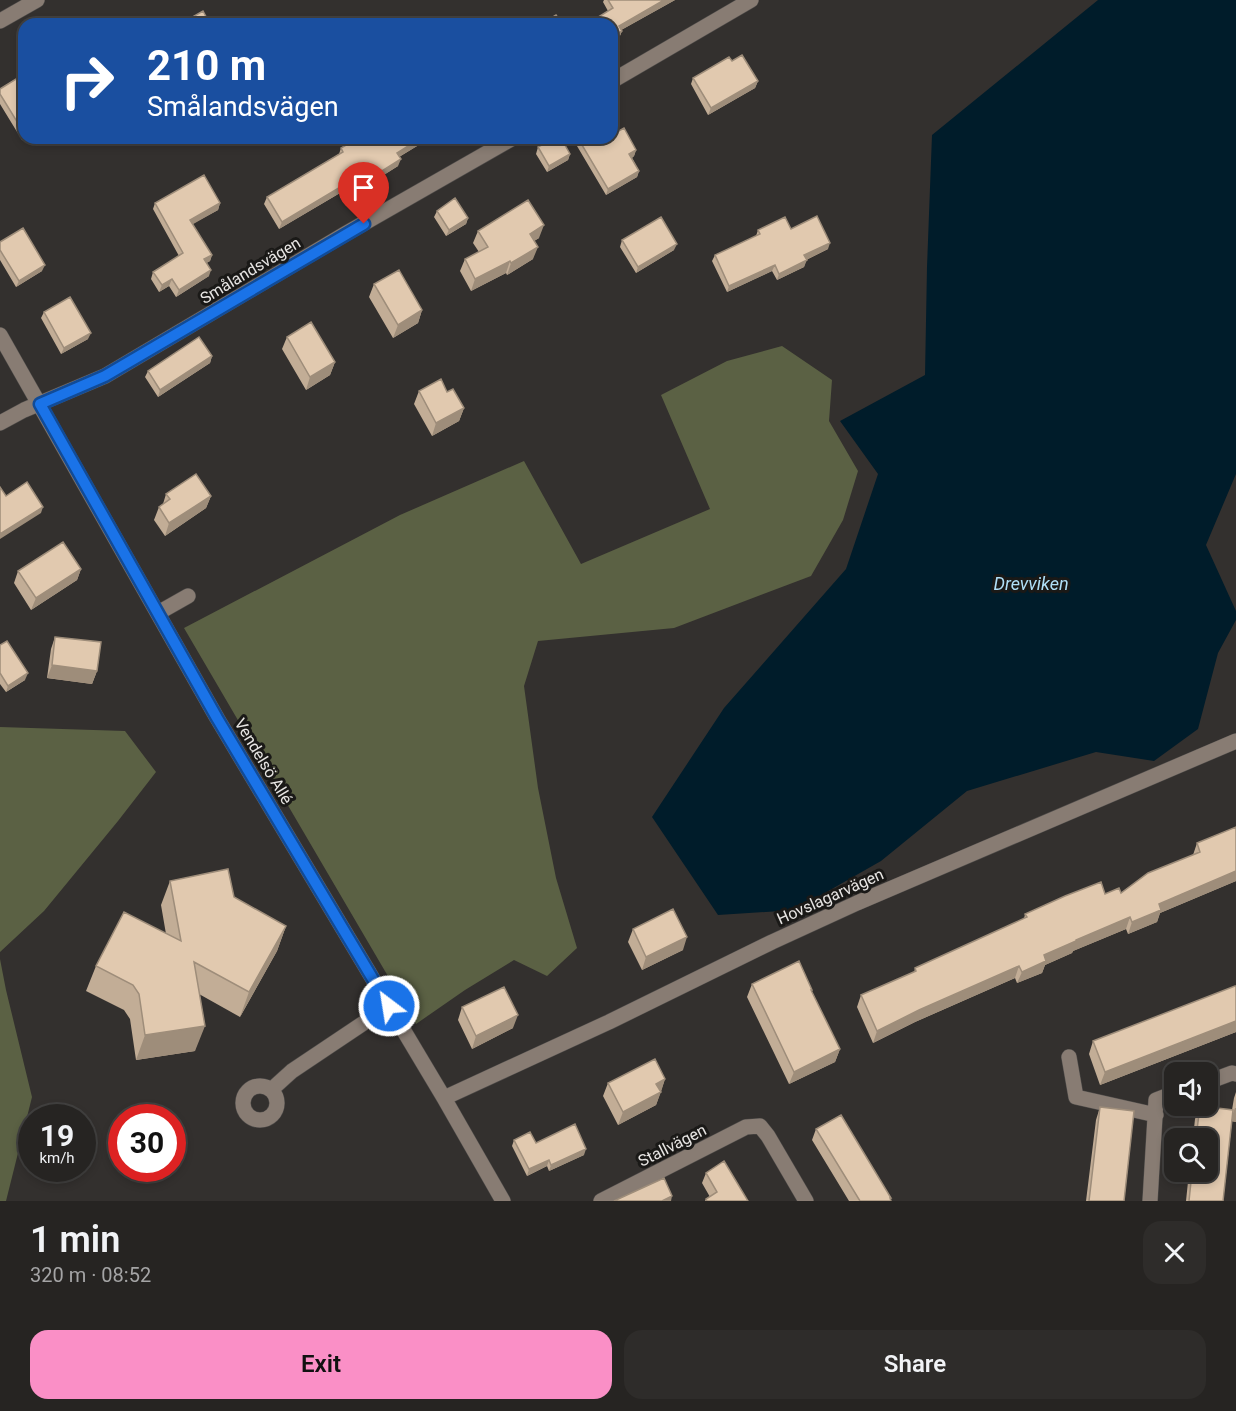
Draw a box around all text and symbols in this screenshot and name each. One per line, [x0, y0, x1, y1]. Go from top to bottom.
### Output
text: 210 m [147, 41, 266, 90]
icon: right [48, 42, 126, 120]
text: Smålandsvägen [147, 91, 339, 123]
pin [338, 162, 389, 224]
icon: arrive [347, 171, 380, 204]
street label: Smålandsvägen [197, 233, 304, 308]
water label: Drevviken [993, 573, 1069, 594]
street label: Vendelsö Allé [231, 715, 297, 808]
street label: Hovslagarvägen [774, 864, 887, 929]
position arrow [357, 974, 421, 1038]
map controls [1164, 1062, 1218, 1182]
button: sound [1164, 1062, 1218, 1116]
speed limit sign: 30 [108, 1104, 186, 1182]
text: 19 [40, 1118, 74, 1153]
street label: Stallvägen [635, 1120, 709, 1171]
button: search [1164, 1128, 1218, 1182]
text: km/h [39, 1149, 75, 1167]
text: 1 min [30, 1219, 120, 1261]
button: close [1143, 1221, 1206, 1284]
text: 320 m · 08:52 [30, 1263, 151, 1287]
button: Exit [30, 1330, 612, 1399]
button: Share [624, 1330, 1206, 1399]

